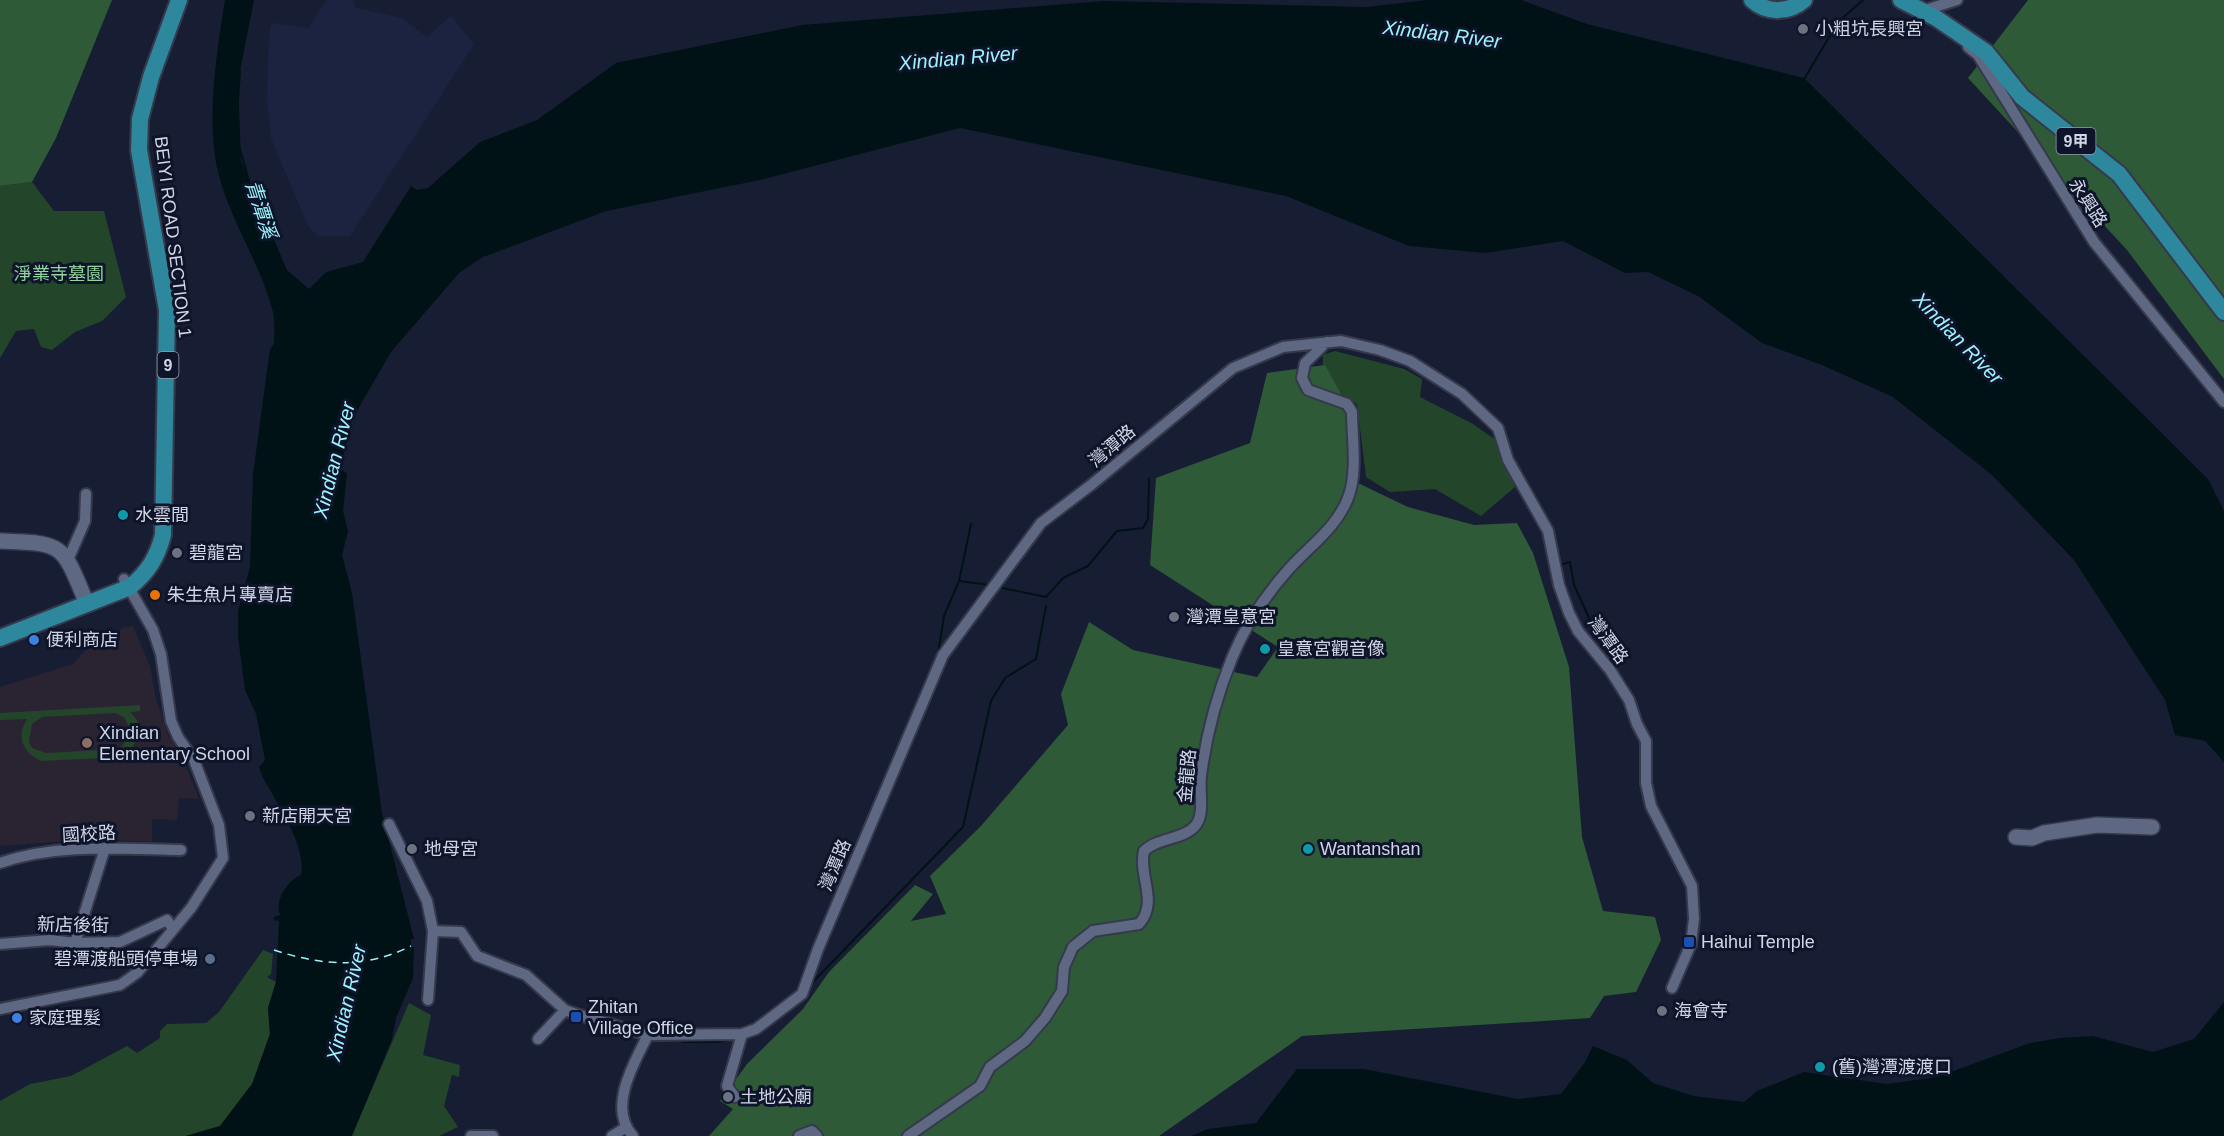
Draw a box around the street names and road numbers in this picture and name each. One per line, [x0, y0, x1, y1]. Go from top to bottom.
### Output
road number: 9甲 [2056, 128, 2096, 154]
street label: BEIYI ROAD SECTION 1 [151, 135, 195, 339]
street label: 永興路 [2065, 175, 2111, 231]
road number: 9 [158, 352, 178, 378]
street label: 灣潭路 [1085, 421, 1139, 471]
street label: 灣潭路 [1584, 612, 1632, 668]
street label: 金龍路 [1175, 748, 1199, 804]
street label: 國校路 [62, 823, 116, 845]
street label: 灣潭路 [815, 836, 855, 894]
street label: 新店後街 [37, 914, 109, 936]

